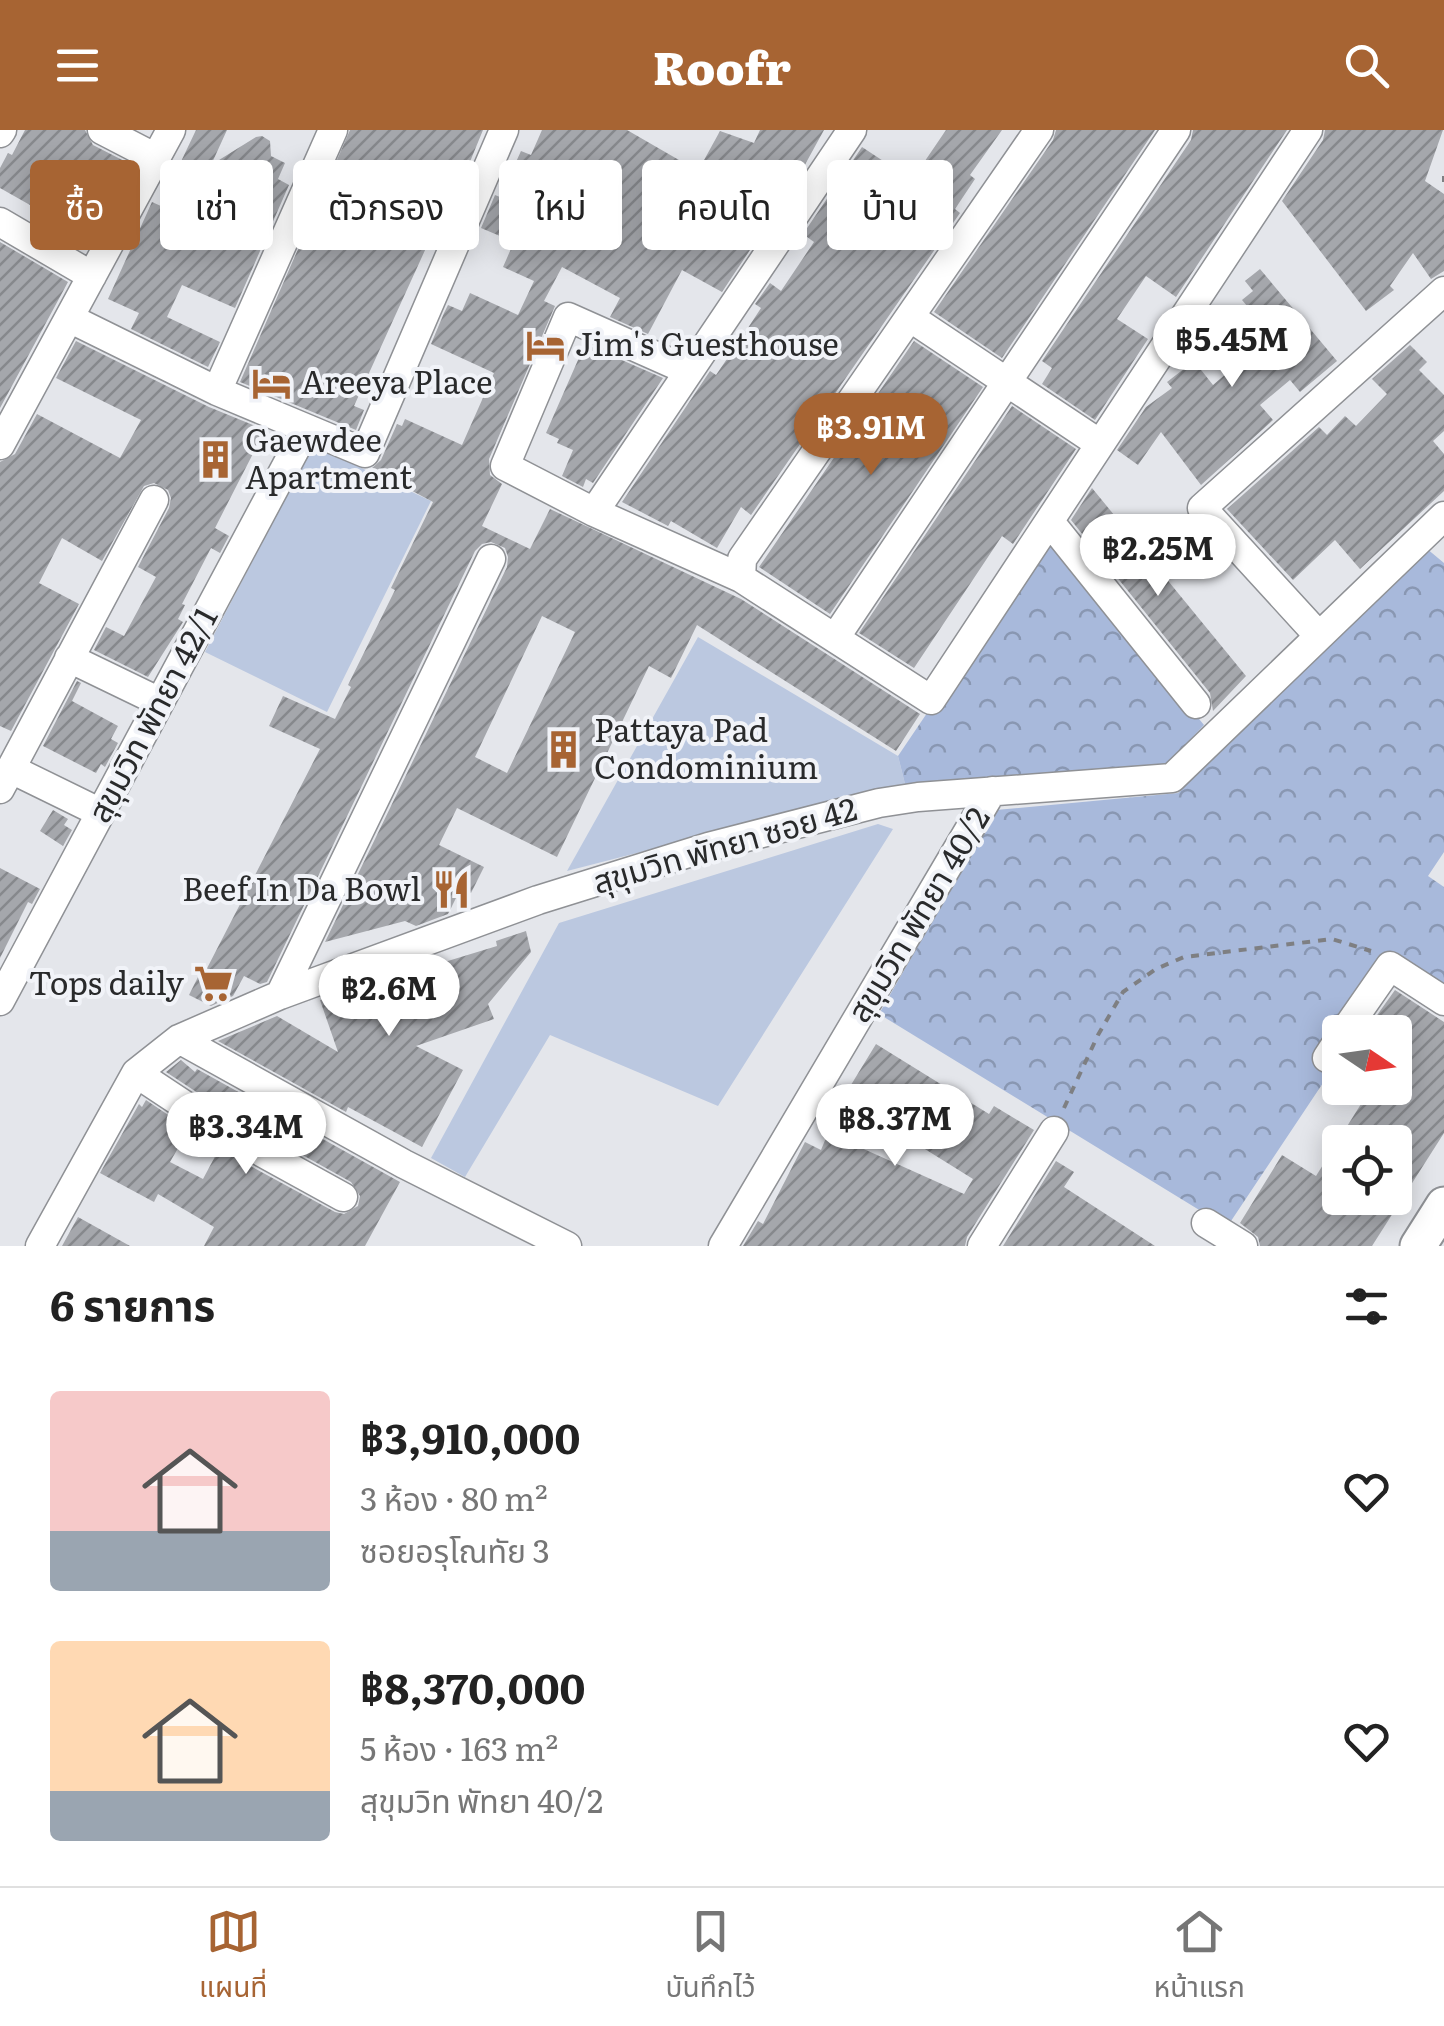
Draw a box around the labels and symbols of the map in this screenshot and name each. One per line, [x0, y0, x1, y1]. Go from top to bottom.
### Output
pin: ฿5.45M [1151, 305, 1313, 390]
place label: Jim's Guesthouse [575, 318, 839, 366]
hotel icon: Jim's Guesthouse [524, 324, 566, 366]
place label: Areeya Place [301, 356, 493, 404]
hotel icon: Areeya Place [250, 362, 292, 404]
pin: ฿3.91M [790, 393, 952, 478]
place label: Gaewdee Apartment [245, 414, 412, 499]
building icon: Gaewdee Apartment [194, 438, 236, 480]
pin: ฿2.25M [1077, 514, 1239, 599]
street label: สุขุมวิท พัทยา 42/1 [73, 597, 227, 830]
place label: Pattaya Pad Condominium [594, 704, 818, 789]
building icon: Pattaya Pad Condominium [543, 728, 585, 770]
street label: สุขุมวิท พัทยา ซอย 42 [587, 782, 862, 904]
street label: สุขุมวิท พัทยา 40/2 [833, 797, 1000, 1030]
place label: Beef In Da Bowl [182, 863, 421, 911]
restaurant icon: Beef In Da Bowl [430, 869, 472, 911]
pin: ฿2.6M [319, 954, 459, 1039]
place label: Tops daily [28, 957, 185, 1005]
supermarket icon: Tops daily [193, 963, 235, 1005]
north arrow [1322, 1015, 1412, 1105]
pin: ฿8.37M [814, 1084, 976, 1169]
pin: ฿3.34M [165, 1092, 327, 1177]

